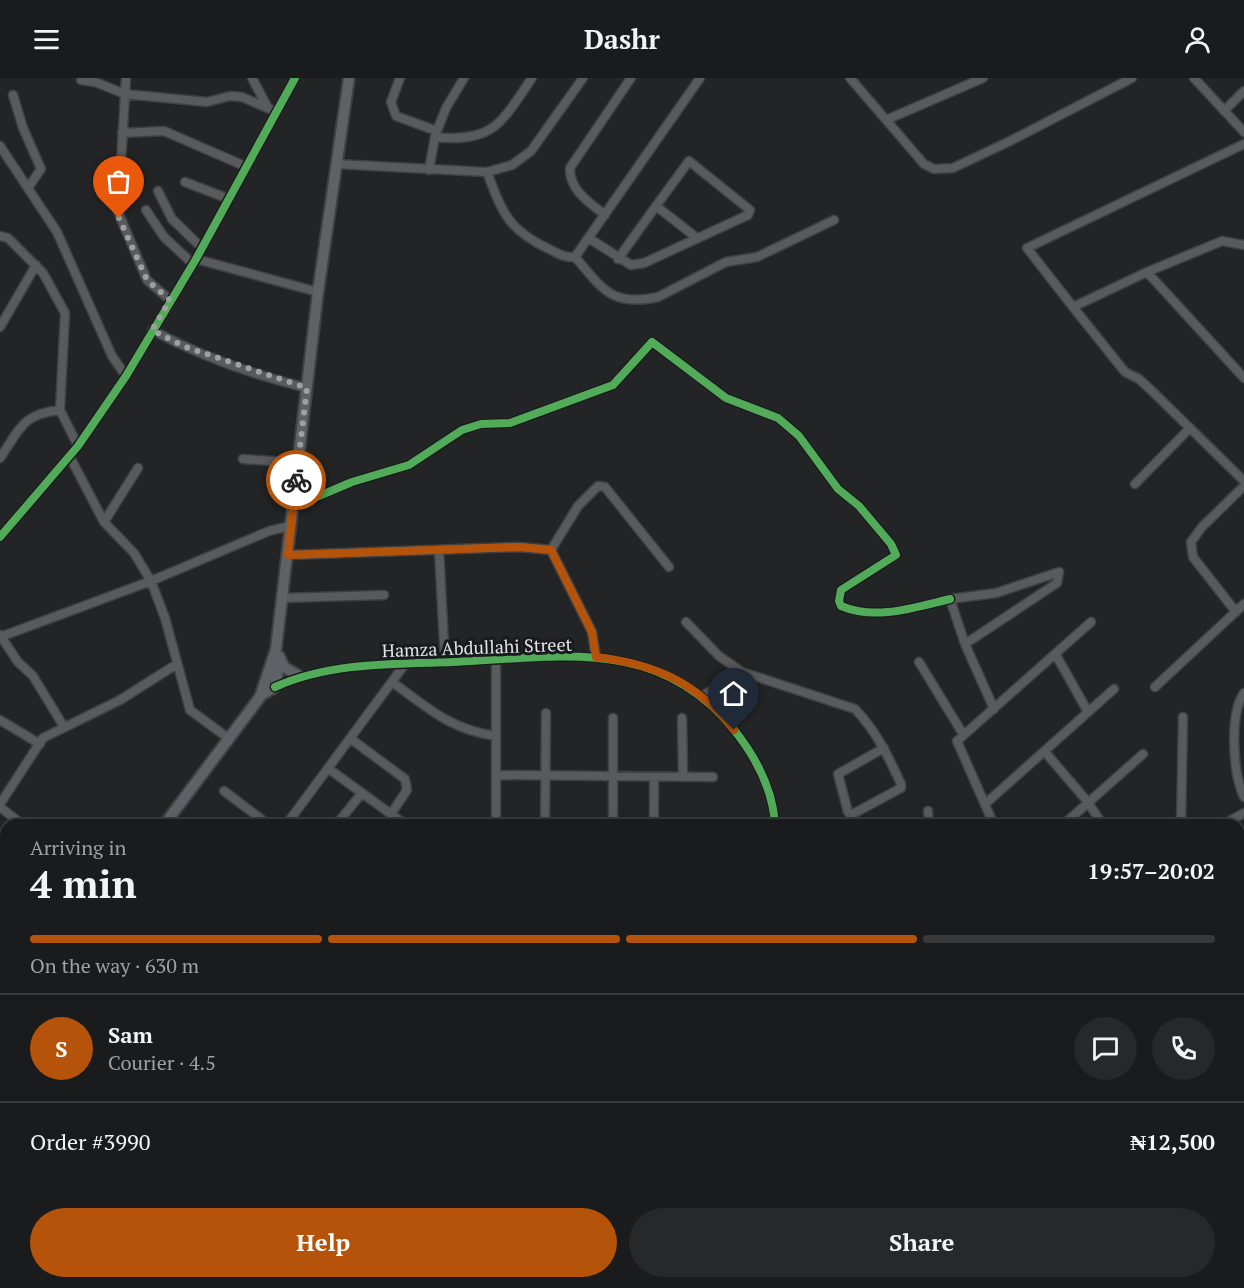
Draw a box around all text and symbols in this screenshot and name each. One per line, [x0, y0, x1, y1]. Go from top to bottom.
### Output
text: Dashr [584, 21, 660, 57]
icon: menu [30, 23, 63, 56]
icon: person [1181, 23, 1214, 56]
pin [93, 156, 144, 218]
icon: bag [102, 165, 135, 198]
courier [266, 450, 326, 510]
icon: bike [280, 464, 313, 497]
street label: Hamza Abdullahi Street [381, 632, 573, 662]
pin [708, 668, 759, 730]
icon: home [717, 677, 750, 710]
text: Arriving in [30, 834, 126, 861]
text: 19:57–20:02 [1087, 856, 1215, 885]
text: 4 min [30, 857, 137, 909]
text: On the way · 630 m [30, 952, 199, 979]
button: chat [1074, 1017, 1137, 1080]
button: phone [1152, 1017, 1215, 1080]
text: Sam [108, 1020, 153, 1049]
text: S [55, 1034, 68, 1063]
text: Courier · 4.5 [108, 1049, 216, 1076]
text: Order #3990 [30, 1127, 150, 1156]
text: ₦12,500 [1130, 1127, 1215, 1156]
button: Help [30, 1208, 617, 1277]
button: Share [629, 1208, 1215, 1277]

